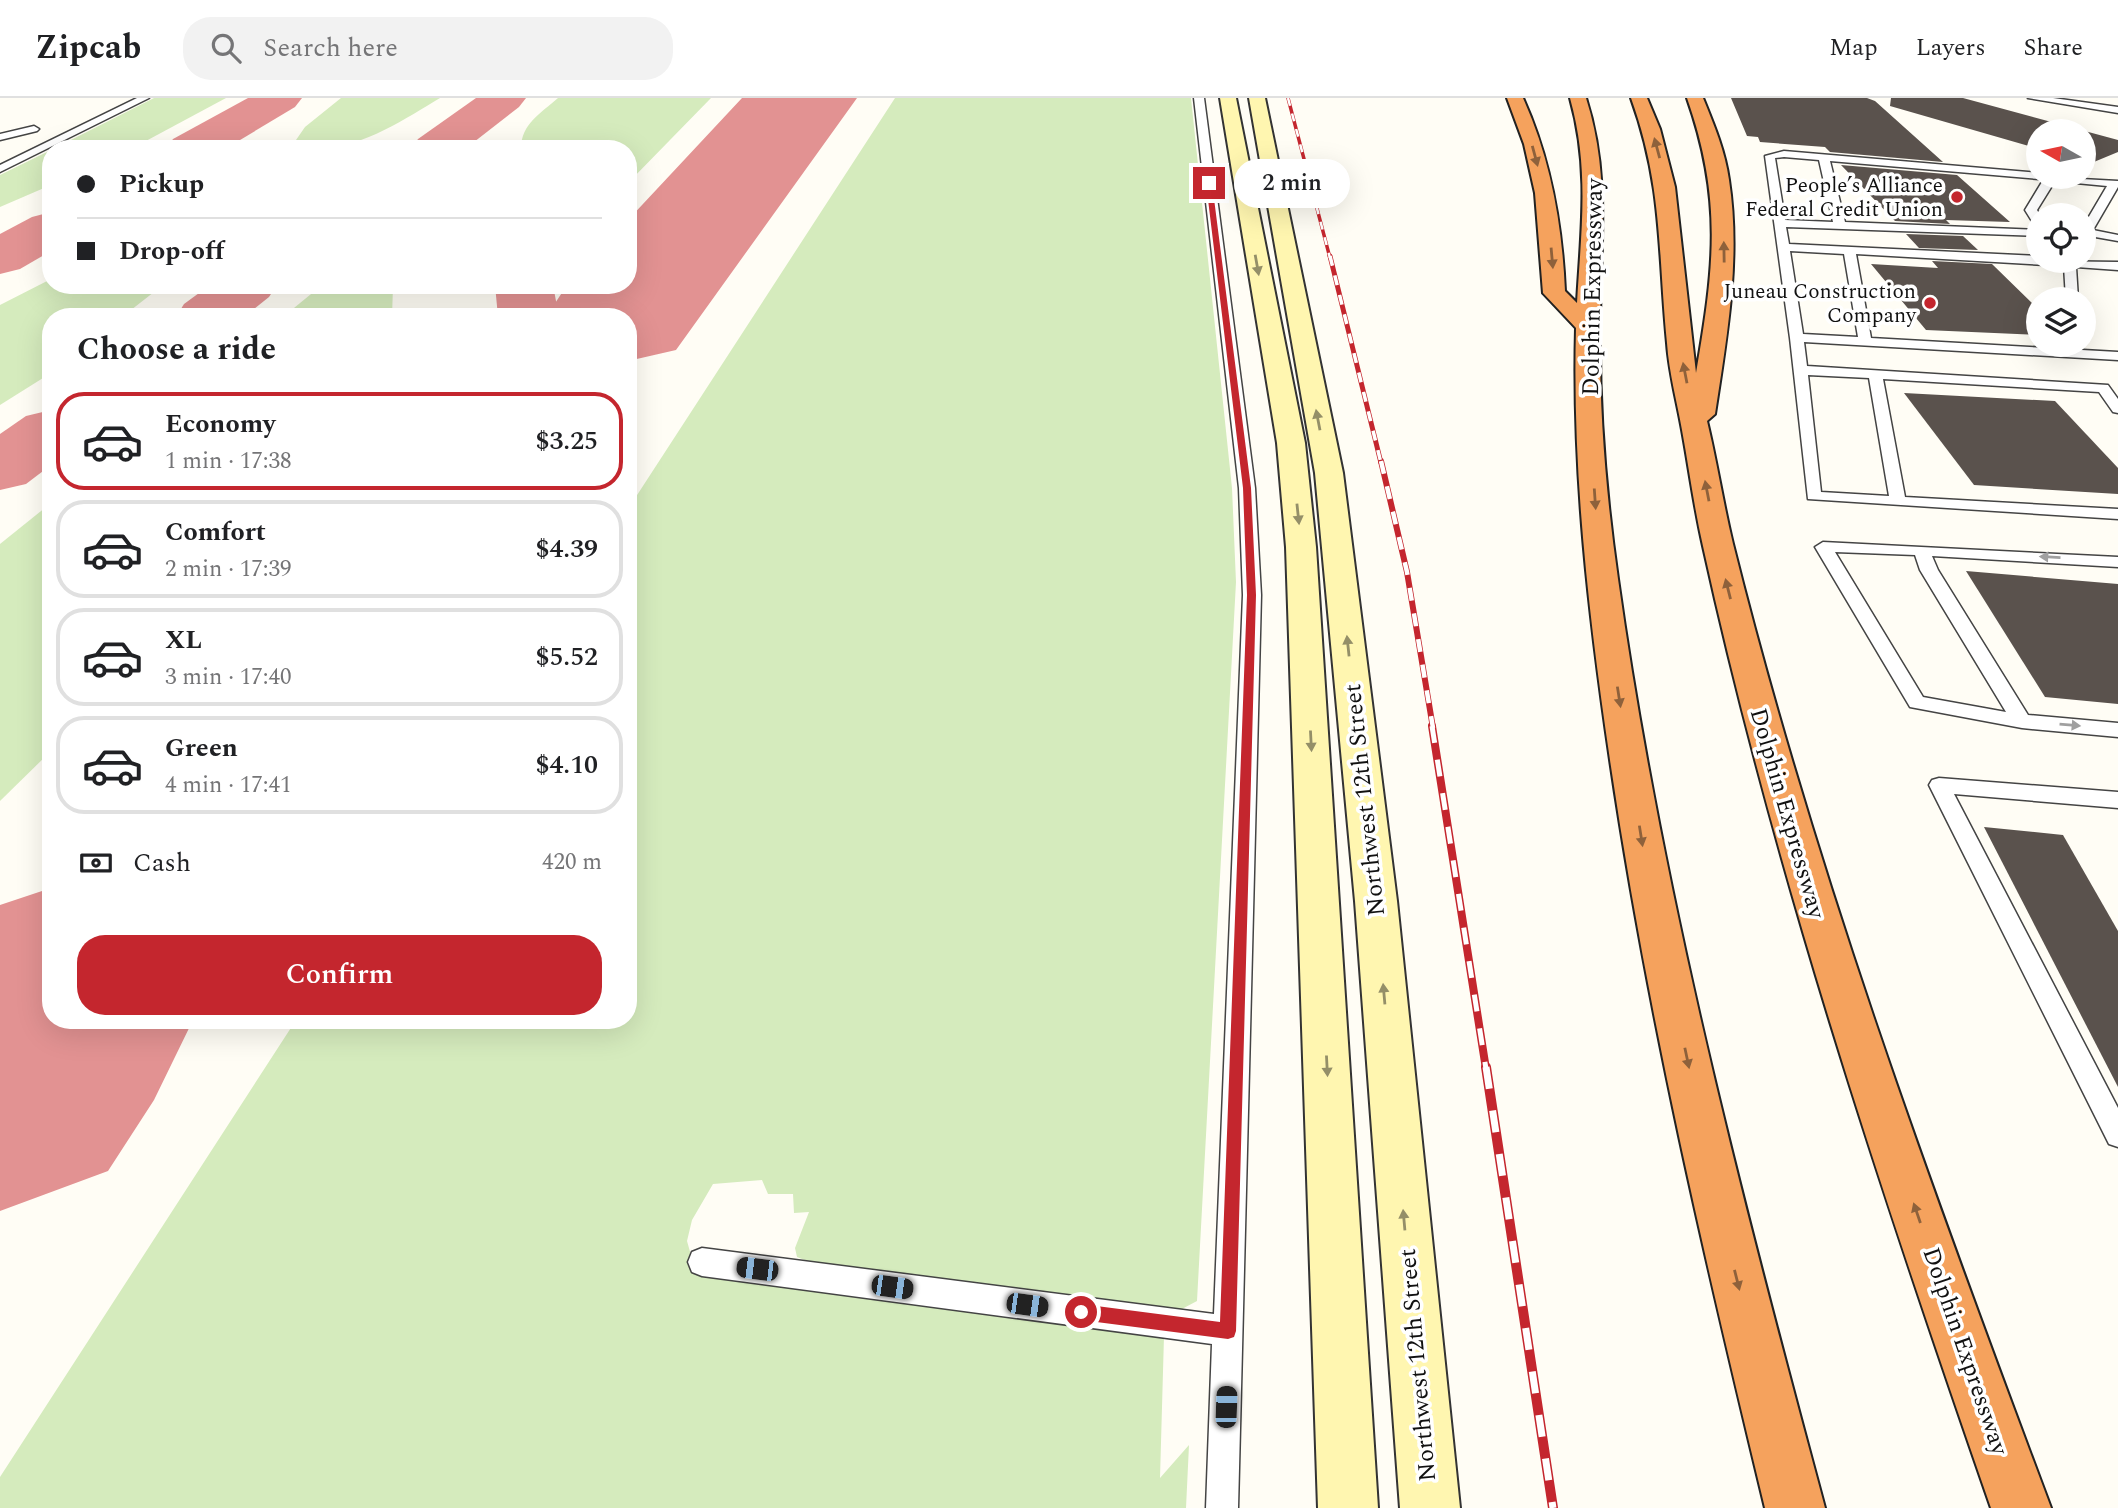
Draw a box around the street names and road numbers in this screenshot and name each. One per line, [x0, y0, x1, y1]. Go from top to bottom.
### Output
street label: Dolphin Expressway [1573, 176, 1613, 396]
street label: Northwest 12th Street [1335, 682, 1395, 918]
street label: Dolphin Expressway [1740, 704, 1835, 924]
street label: Dolphin Expressway [1913, 1243, 2018, 1461]
street label: Northwest 12th Street [1390, 1247, 1446, 1483]

